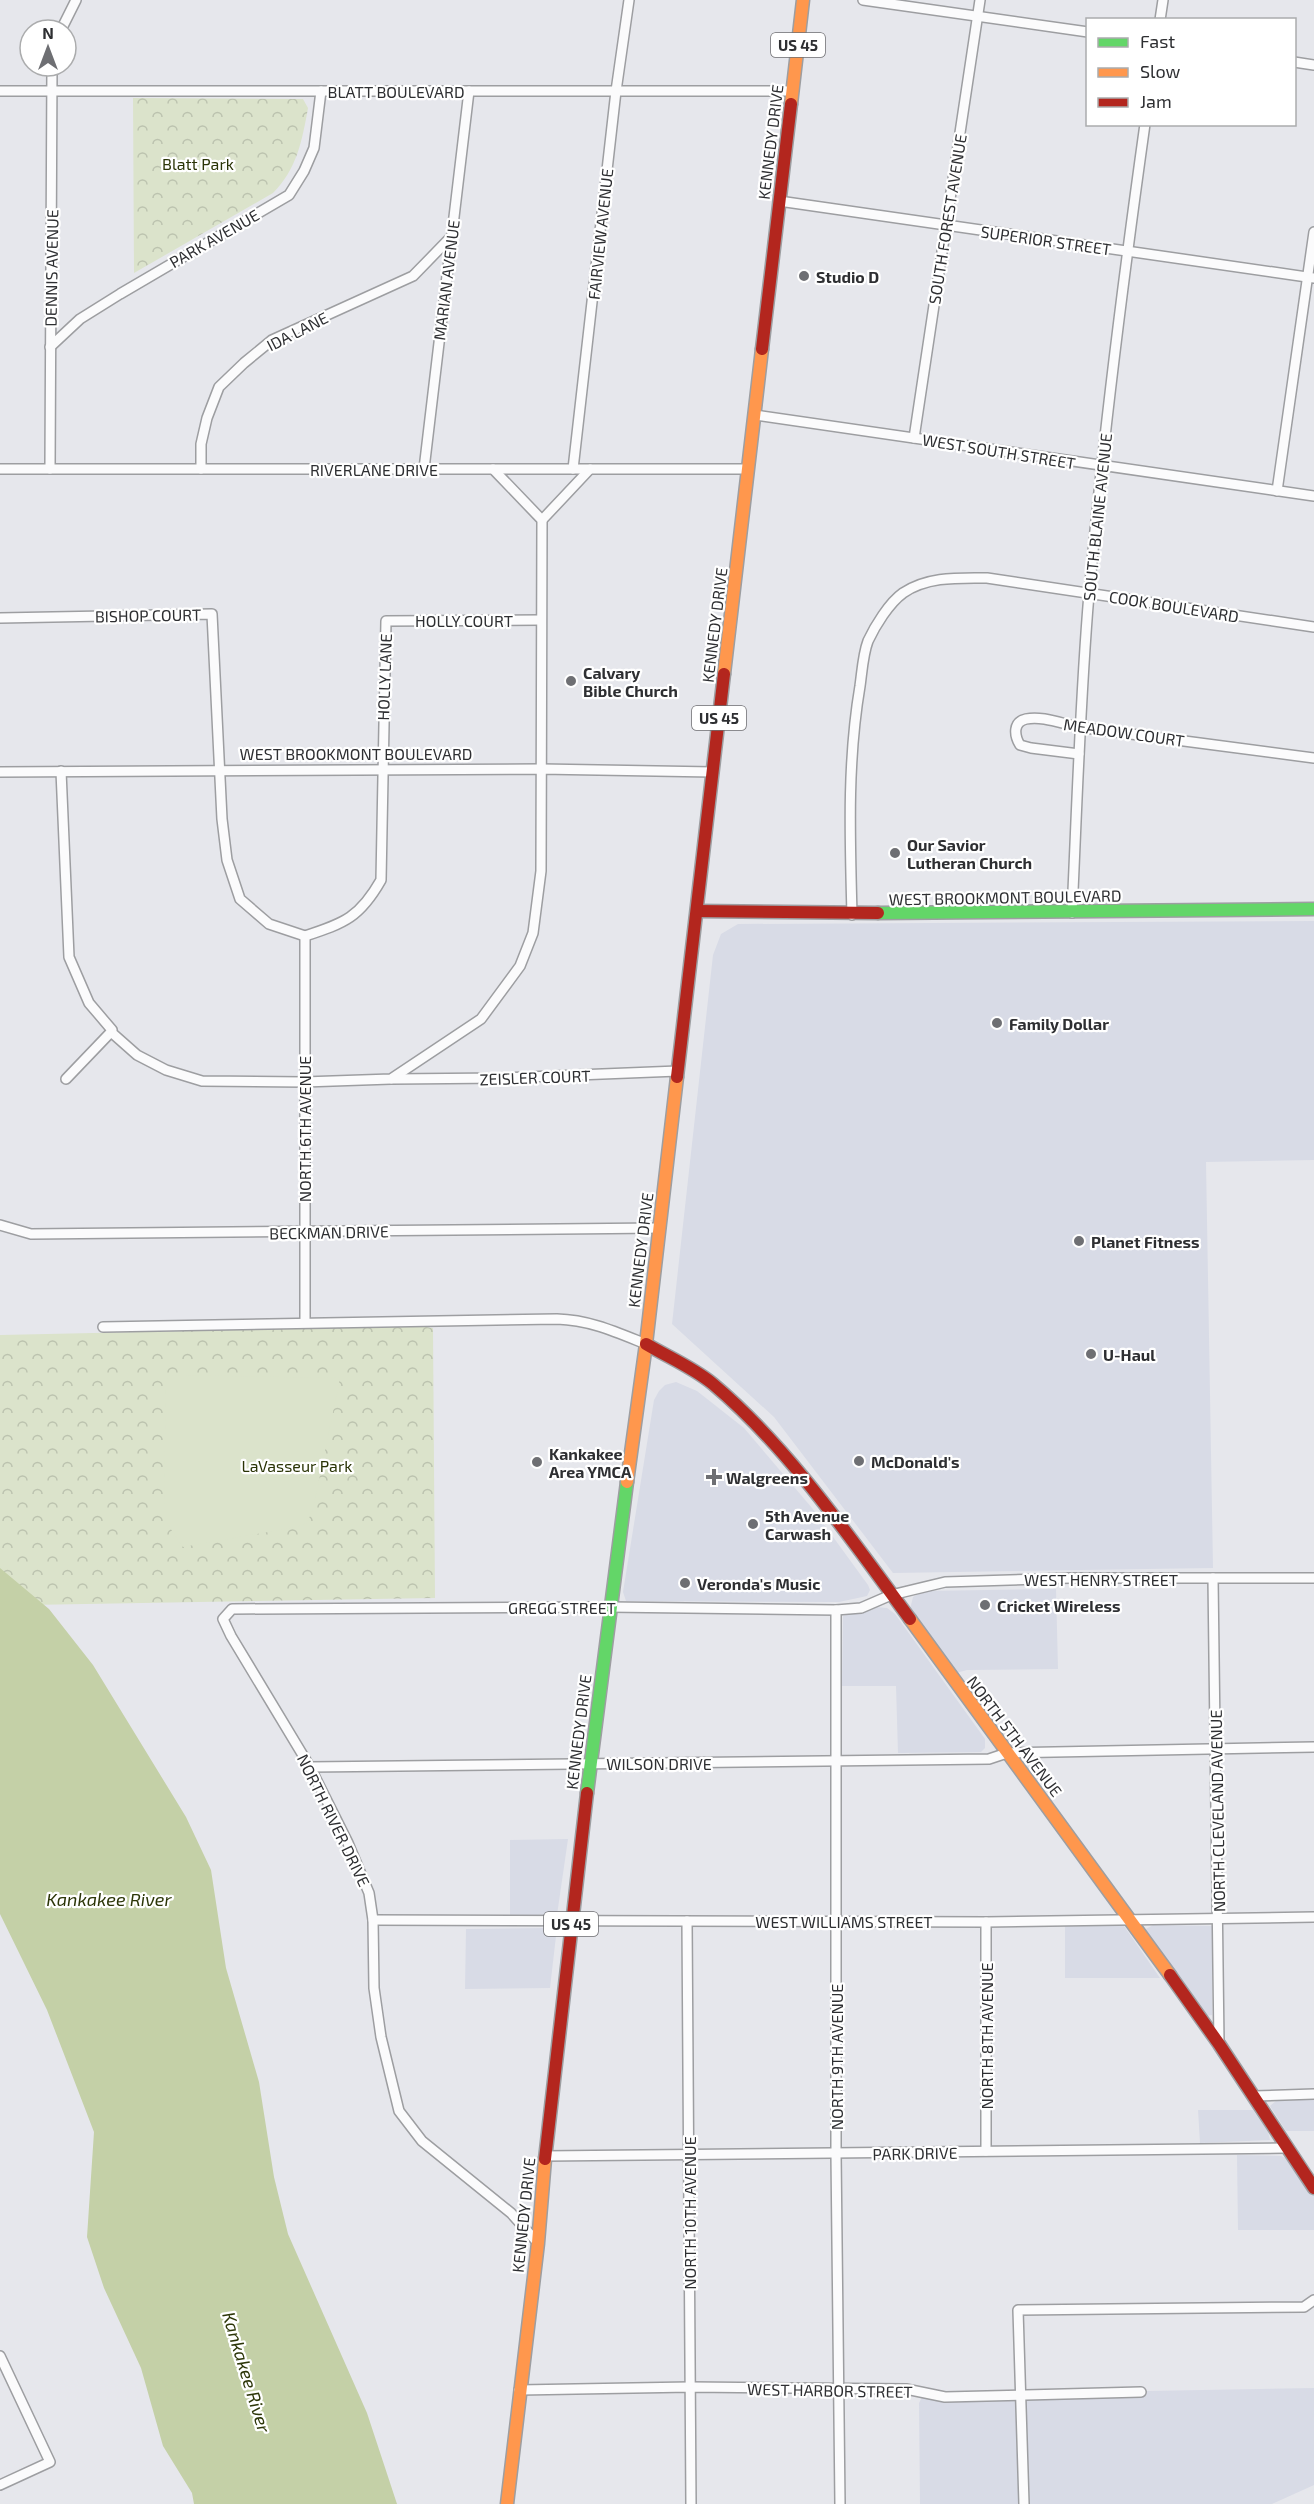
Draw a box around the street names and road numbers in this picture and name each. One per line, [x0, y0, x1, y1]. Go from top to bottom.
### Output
road number: US 45 [771, 33, 825, 57]
street label: BLATT BOULEVARD [327, 82, 465, 101]
street label: KENNEDY DRIVE [754, 83, 786, 201]
street label: SOUTH FOREST AVENUE [924, 133, 970, 305]
street label: FAIRVIEW AVENUE [584, 167, 616, 301]
street label: PARK AVENUE [166, 205, 262, 271]
street label: DENNIS AVENUE [40, 209, 62, 327]
street label: MARIAN AVENUE [429, 219, 463, 341]
street label: SUPERIOR STREET [979, 221, 1113, 259]
street label: IDA LANE [263, 307, 331, 355]
street label: WEST SOUTH STREET [921, 430, 1077, 472]
street label: SOUTH BLAINE AVENUE [1079, 432, 1115, 602]
street label: RIVERLANE DRIVE [310, 460, 438, 479]
street label: KENNEDY DRIVE [698, 566, 730, 684]
street label: COOK BOULEVARD [1108, 586, 1240, 626]
street label: BISHOP COURT [95, 605, 201, 625]
street label: HOLLY COURT [415, 611, 513, 630]
street label: HOLLY LANE [373, 633, 395, 721]
road number: US 45 [692, 706, 746, 730]
street label: MEADOW COURT [1062, 714, 1186, 750]
street label: WEST BROOKMONT BOULEVARD [240, 744, 472, 763]
street label: WEST BROOKMONT BOULEVARD [888, 885, 1122, 909]
street label: NORTH 6TH AVENUE [295, 1056, 314, 1202]
street label: ZEISLER COURT [479, 1066, 591, 1088]
street label: KENNEDY DRIVE [624, 1191, 656, 1309]
street label: BECKMAN DRIVE [269, 1221, 389, 1243]
street label: WEST HENRY STREET [1024, 1570, 1178, 1589]
street label: GREGG STREET [508, 1598, 616, 1617]
street label: NORTH 5TH AVENUE [963, 1672, 1067, 1800]
street label: KENNEDY DRIVE [562, 1673, 594, 1791]
street label: NORTH CLEVELAND AVENUE [1206, 1710, 1228, 1912]
street label: NORTH RIVER DRIVE [294, 1751, 374, 1889]
street label: WILSON DRIVE [606, 1754, 712, 1773]
road number: US 45 [544, 1912, 598, 1936]
street label: WEST WILLIAMS STREET [755, 1912, 933, 1931]
street label: NORTH 8TH AVENUE [977, 1962, 996, 2110]
street label: NORTH 9TH AVENUE [827, 1984, 846, 2130]
street label: NORTH 10TH AVENUE [680, 2136, 699, 2290]
street label: PARK DRIVE [872, 2143, 958, 2163]
street label: KENNEDY DRIVE [507, 2156, 539, 2274]
street label: WEST HARBOR STREET [747, 2379, 913, 2401]

